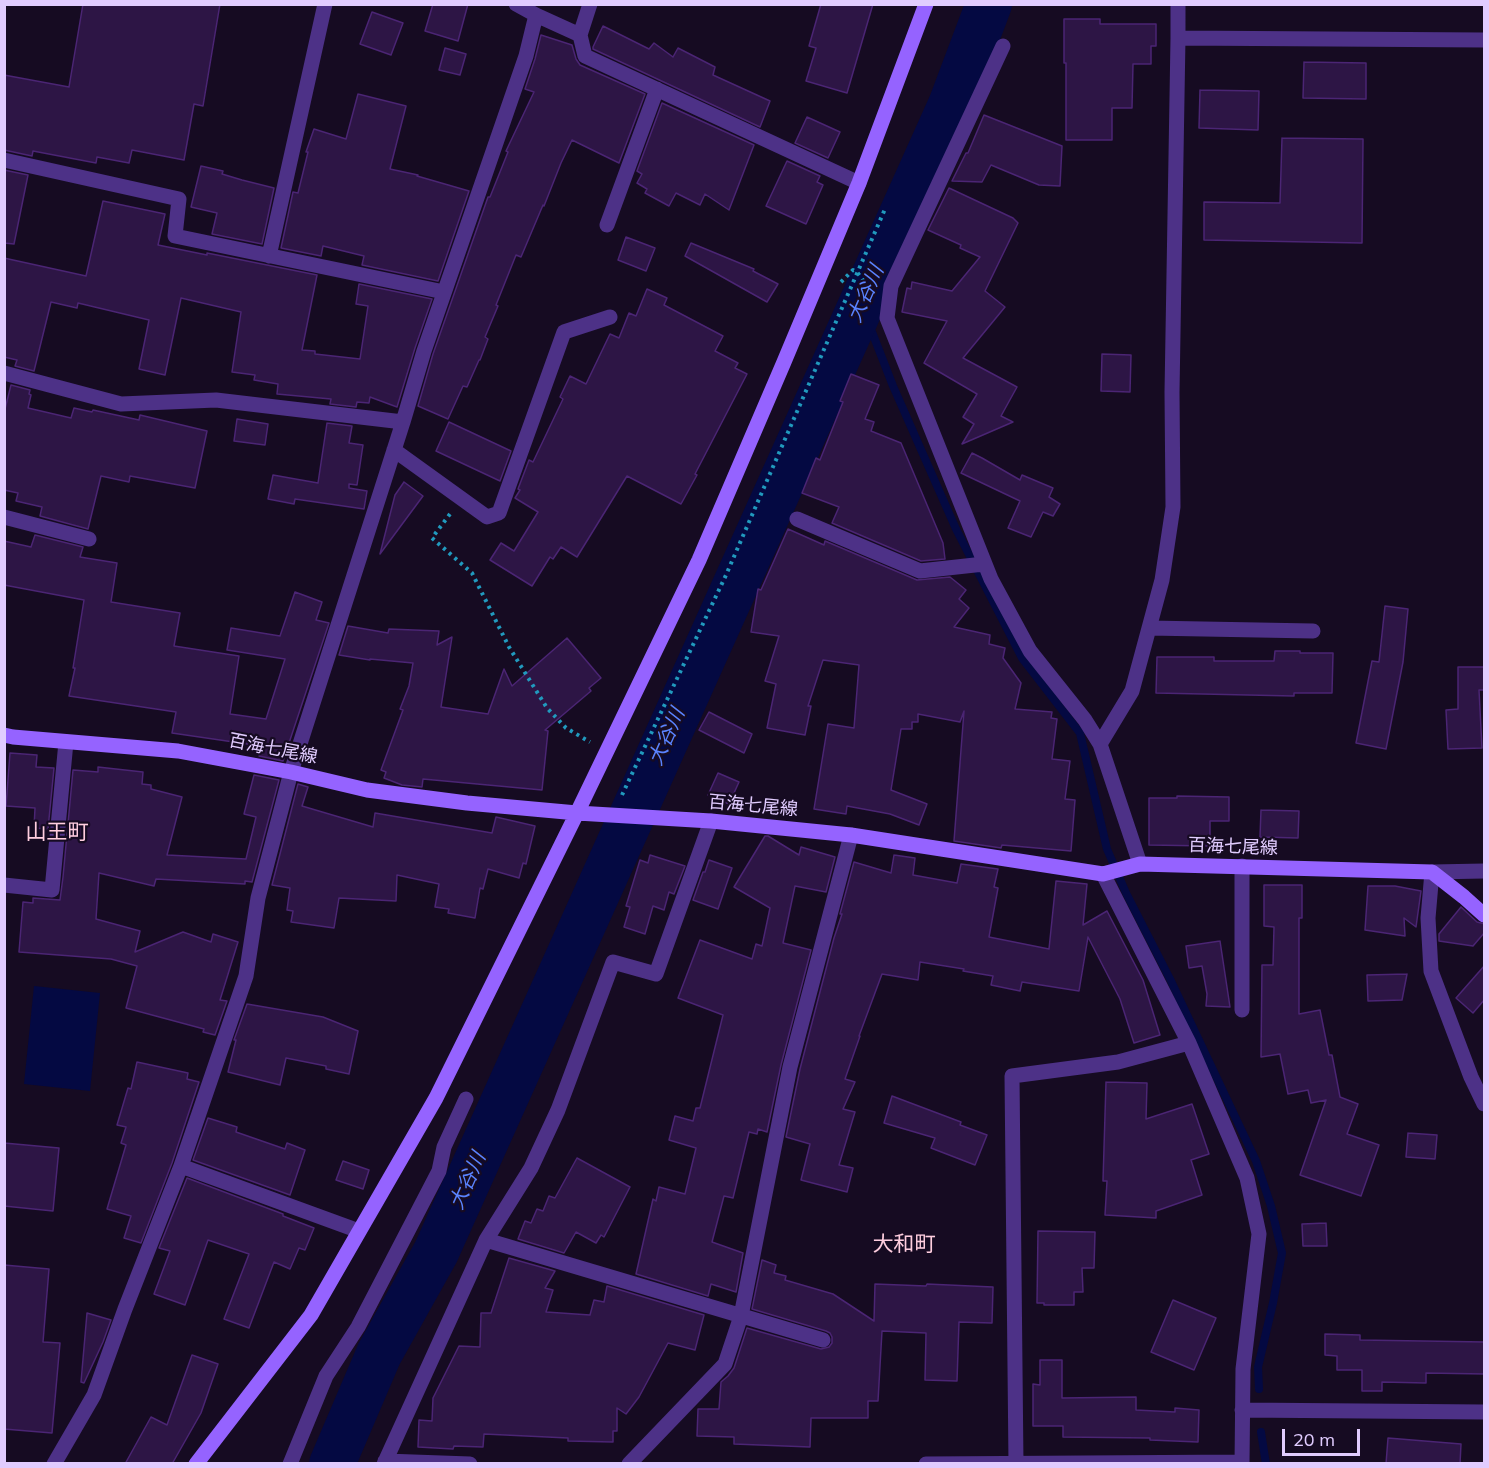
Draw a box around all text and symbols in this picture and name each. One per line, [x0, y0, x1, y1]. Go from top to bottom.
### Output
water label: 大谷川 [843, 262, 889, 326]
water label: 大谷川 [644, 705, 690, 769]
street label: 百海七尾線 [227, 730, 319, 768]
street label: 百海七尾線 [707, 791, 799, 821]
district label: 山王町 [26, 820, 88, 846]
street label: 百海七尾線 [1188, 835, 1278, 859]
water label: 大谷川 [445, 1149, 491, 1213]
district label: 大和町 [873, 1232, 935, 1258]
scale bar [1285, 1417, 1363, 1455]
text: 20 m [1293, 1428, 1335, 1451]

